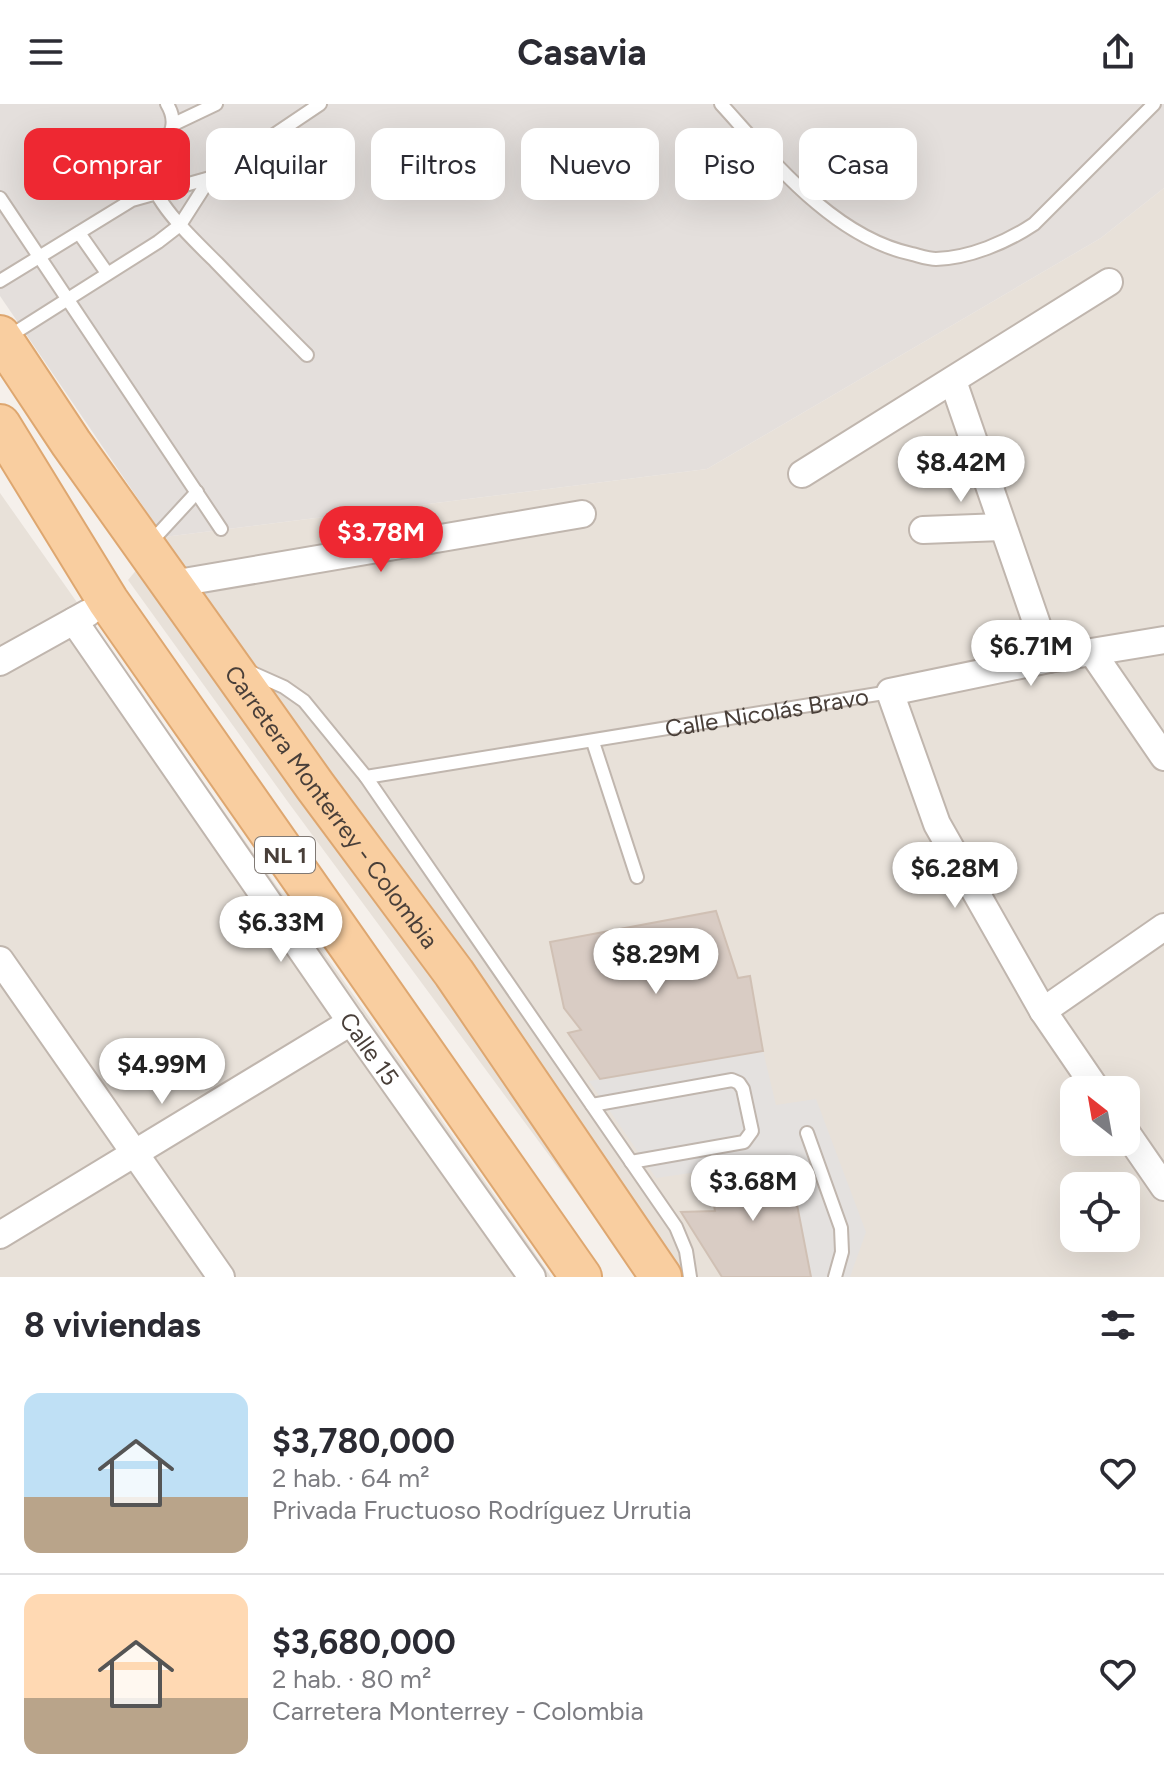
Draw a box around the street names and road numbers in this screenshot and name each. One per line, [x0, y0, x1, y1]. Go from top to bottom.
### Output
street label: Carretera Monterrey - Colombia [219, 659, 445, 954]
street label: Calle Nicolás Bravo [663, 681, 871, 743]
road number: NL 1 [255, 837, 315, 873]
street label: Calle 15 [334, 1006, 406, 1091]

